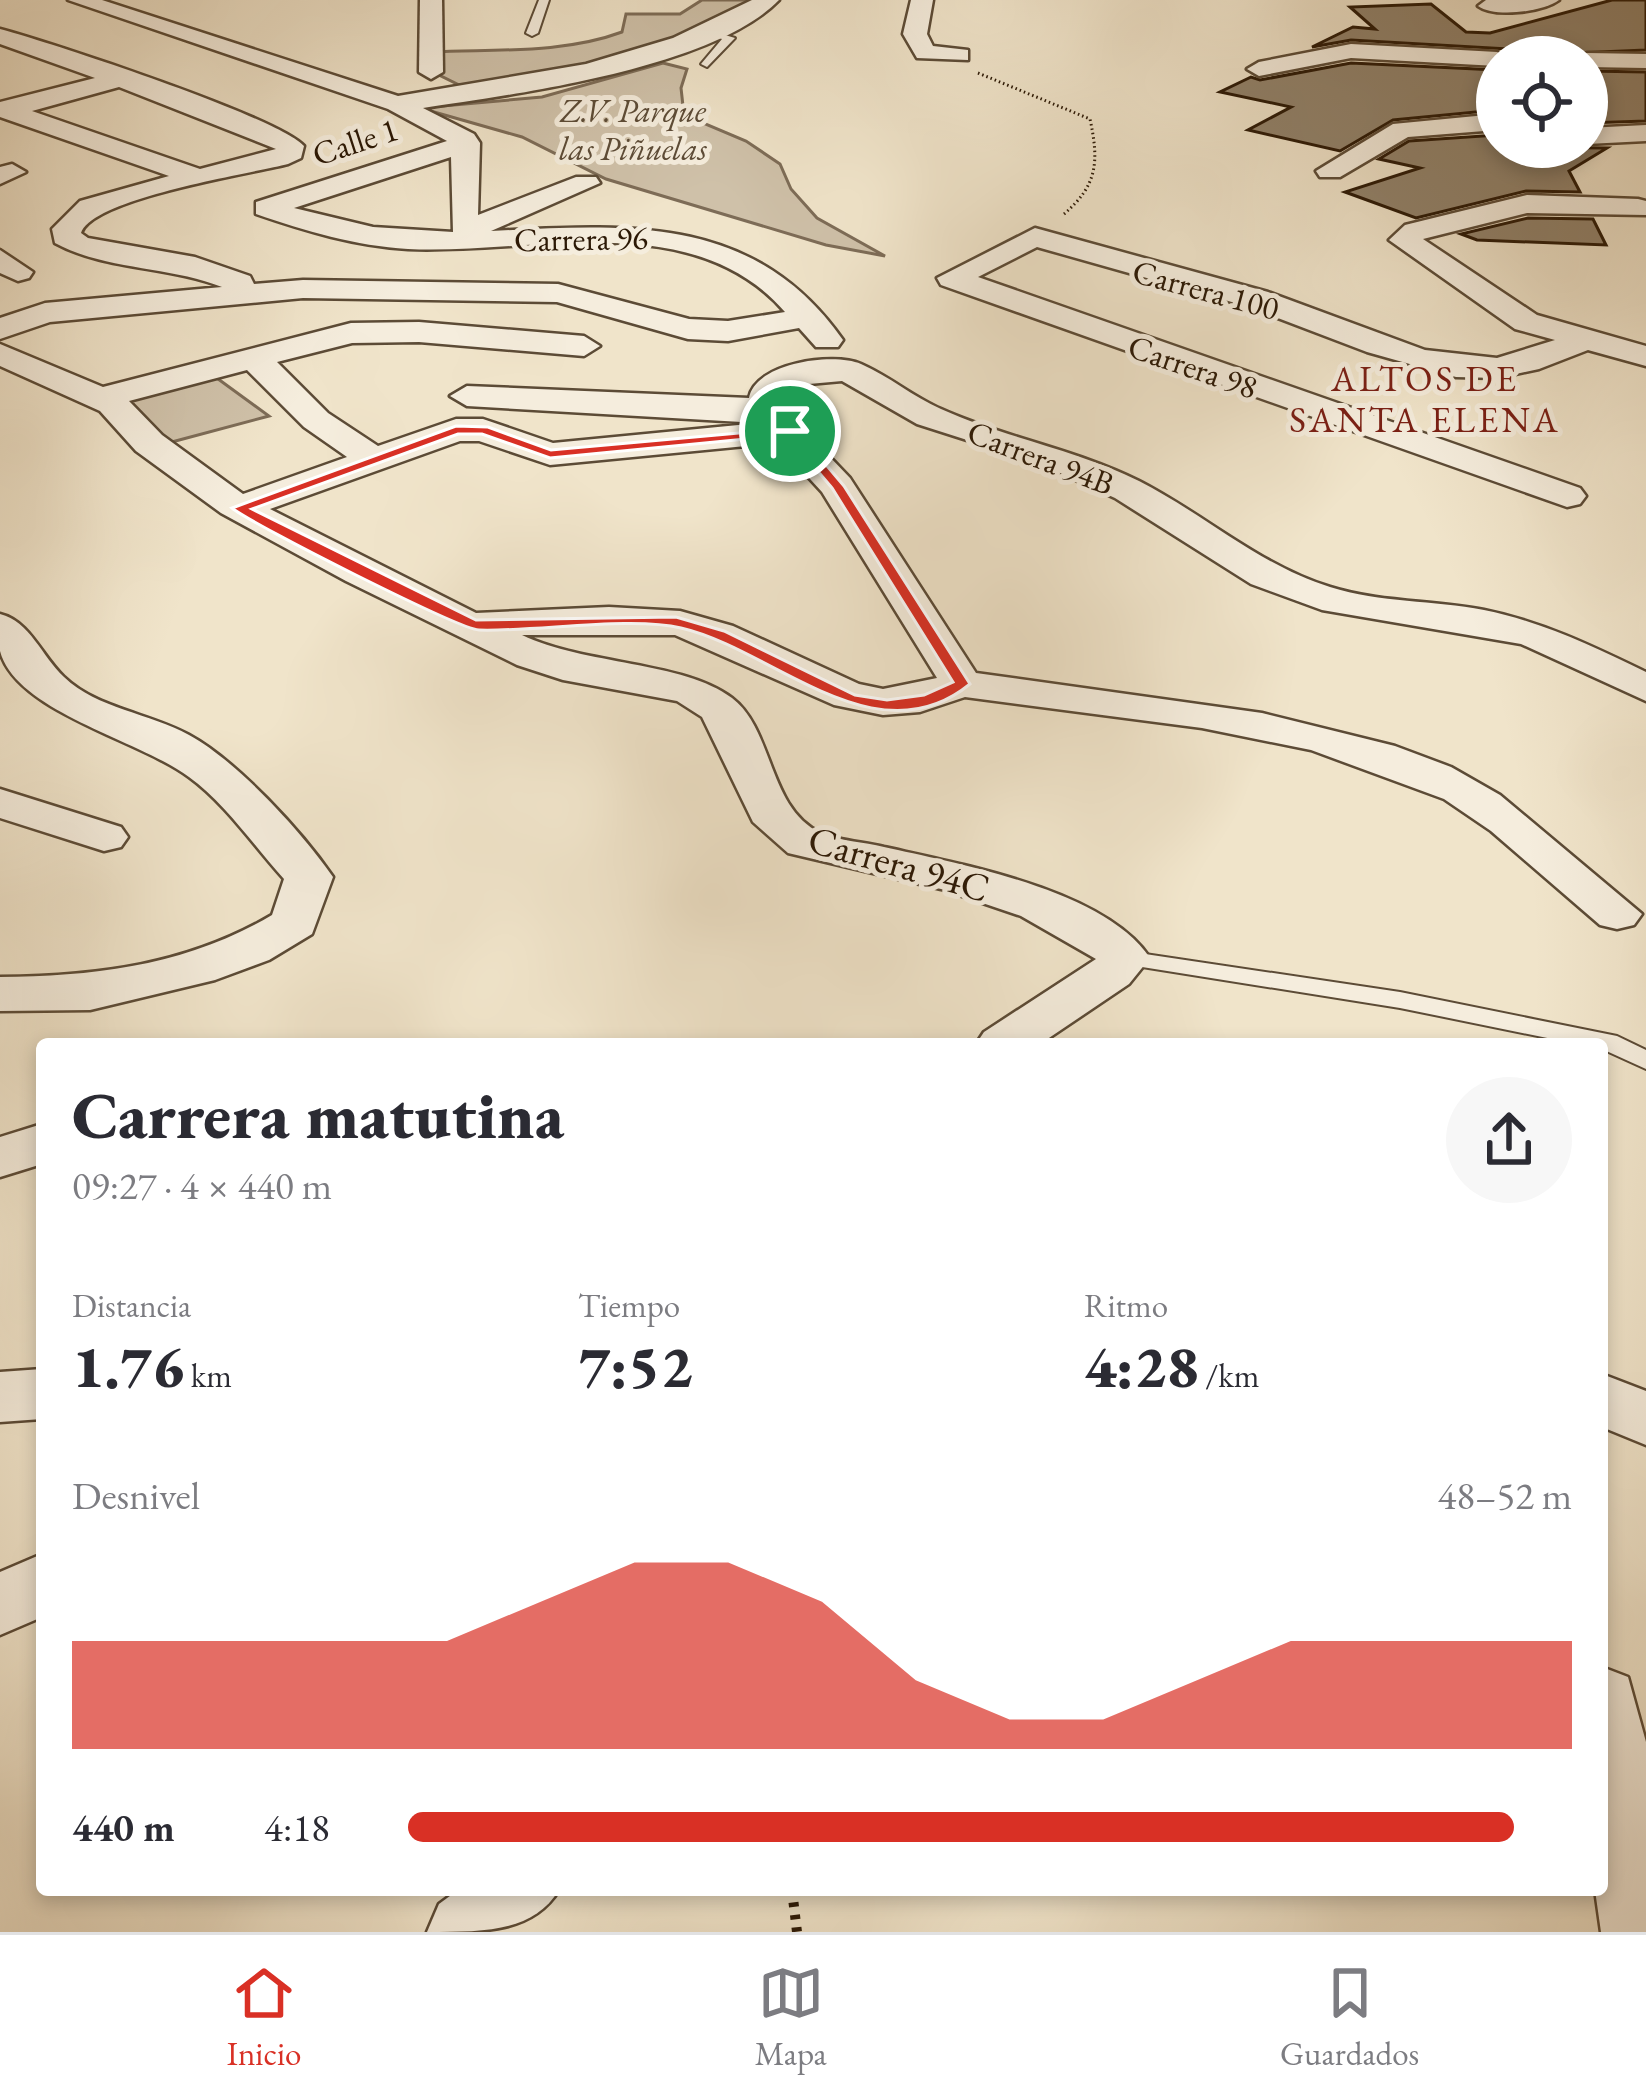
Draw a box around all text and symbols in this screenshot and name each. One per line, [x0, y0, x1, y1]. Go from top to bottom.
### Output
map controls [1476, 36, 1608, 168]
button: locate [1476, 36, 1608, 168]
park label: Z.V. Parque las Piñuelas [559, 89, 708, 170]
street label: Calle 1 [307, 107, 404, 175]
street label: Carrera 96 [514, 216, 649, 261]
street label: Carrera 100 [1128, 249, 1284, 330]
street label: Carrera 98 [1122, 324, 1263, 409]
district label: ALTOS DE SANTA ELENA [1289, 355, 1561, 443]
pin [739, 380, 841, 482]
icon: arrive [757, 398, 823, 464]
street label: Carrera 94B [962, 410, 1120, 505]
street label: Carrera 94C [802, 813, 995, 914]
text: Carrera matutina [72, 1072, 564, 1158]
button: share [1446, 1077, 1572, 1203]
text: 09:27 · 4 × 440 m [72, 1160, 332, 1211]
text: Distancia [72, 1284, 191, 1327]
text: Tiempo [578, 1284, 680, 1327]
text: Ritmo [1084, 1284, 1168, 1327]
text: 1.76 [72, 1327, 184, 1405]
text: 7:52 [578, 1327, 693, 1405]
text: 4:28 [1084, 1327, 1199, 1405]
text: km [184, 1354, 232, 1397]
text: /km [1199, 1354, 1259, 1397]
text: Desnivel [72, 1470, 200, 1521]
text: 48–52 m [1438, 1470, 1572, 1521]
text: 440 m [72, 1802, 175, 1853]
text: 4:18 [264, 1802, 330, 1853]
tab: Inicio [227, 1960, 301, 2075]
tab: Mapa [755, 1960, 827, 2075]
tab: Guardados [1280, 1960, 1419, 2075]

